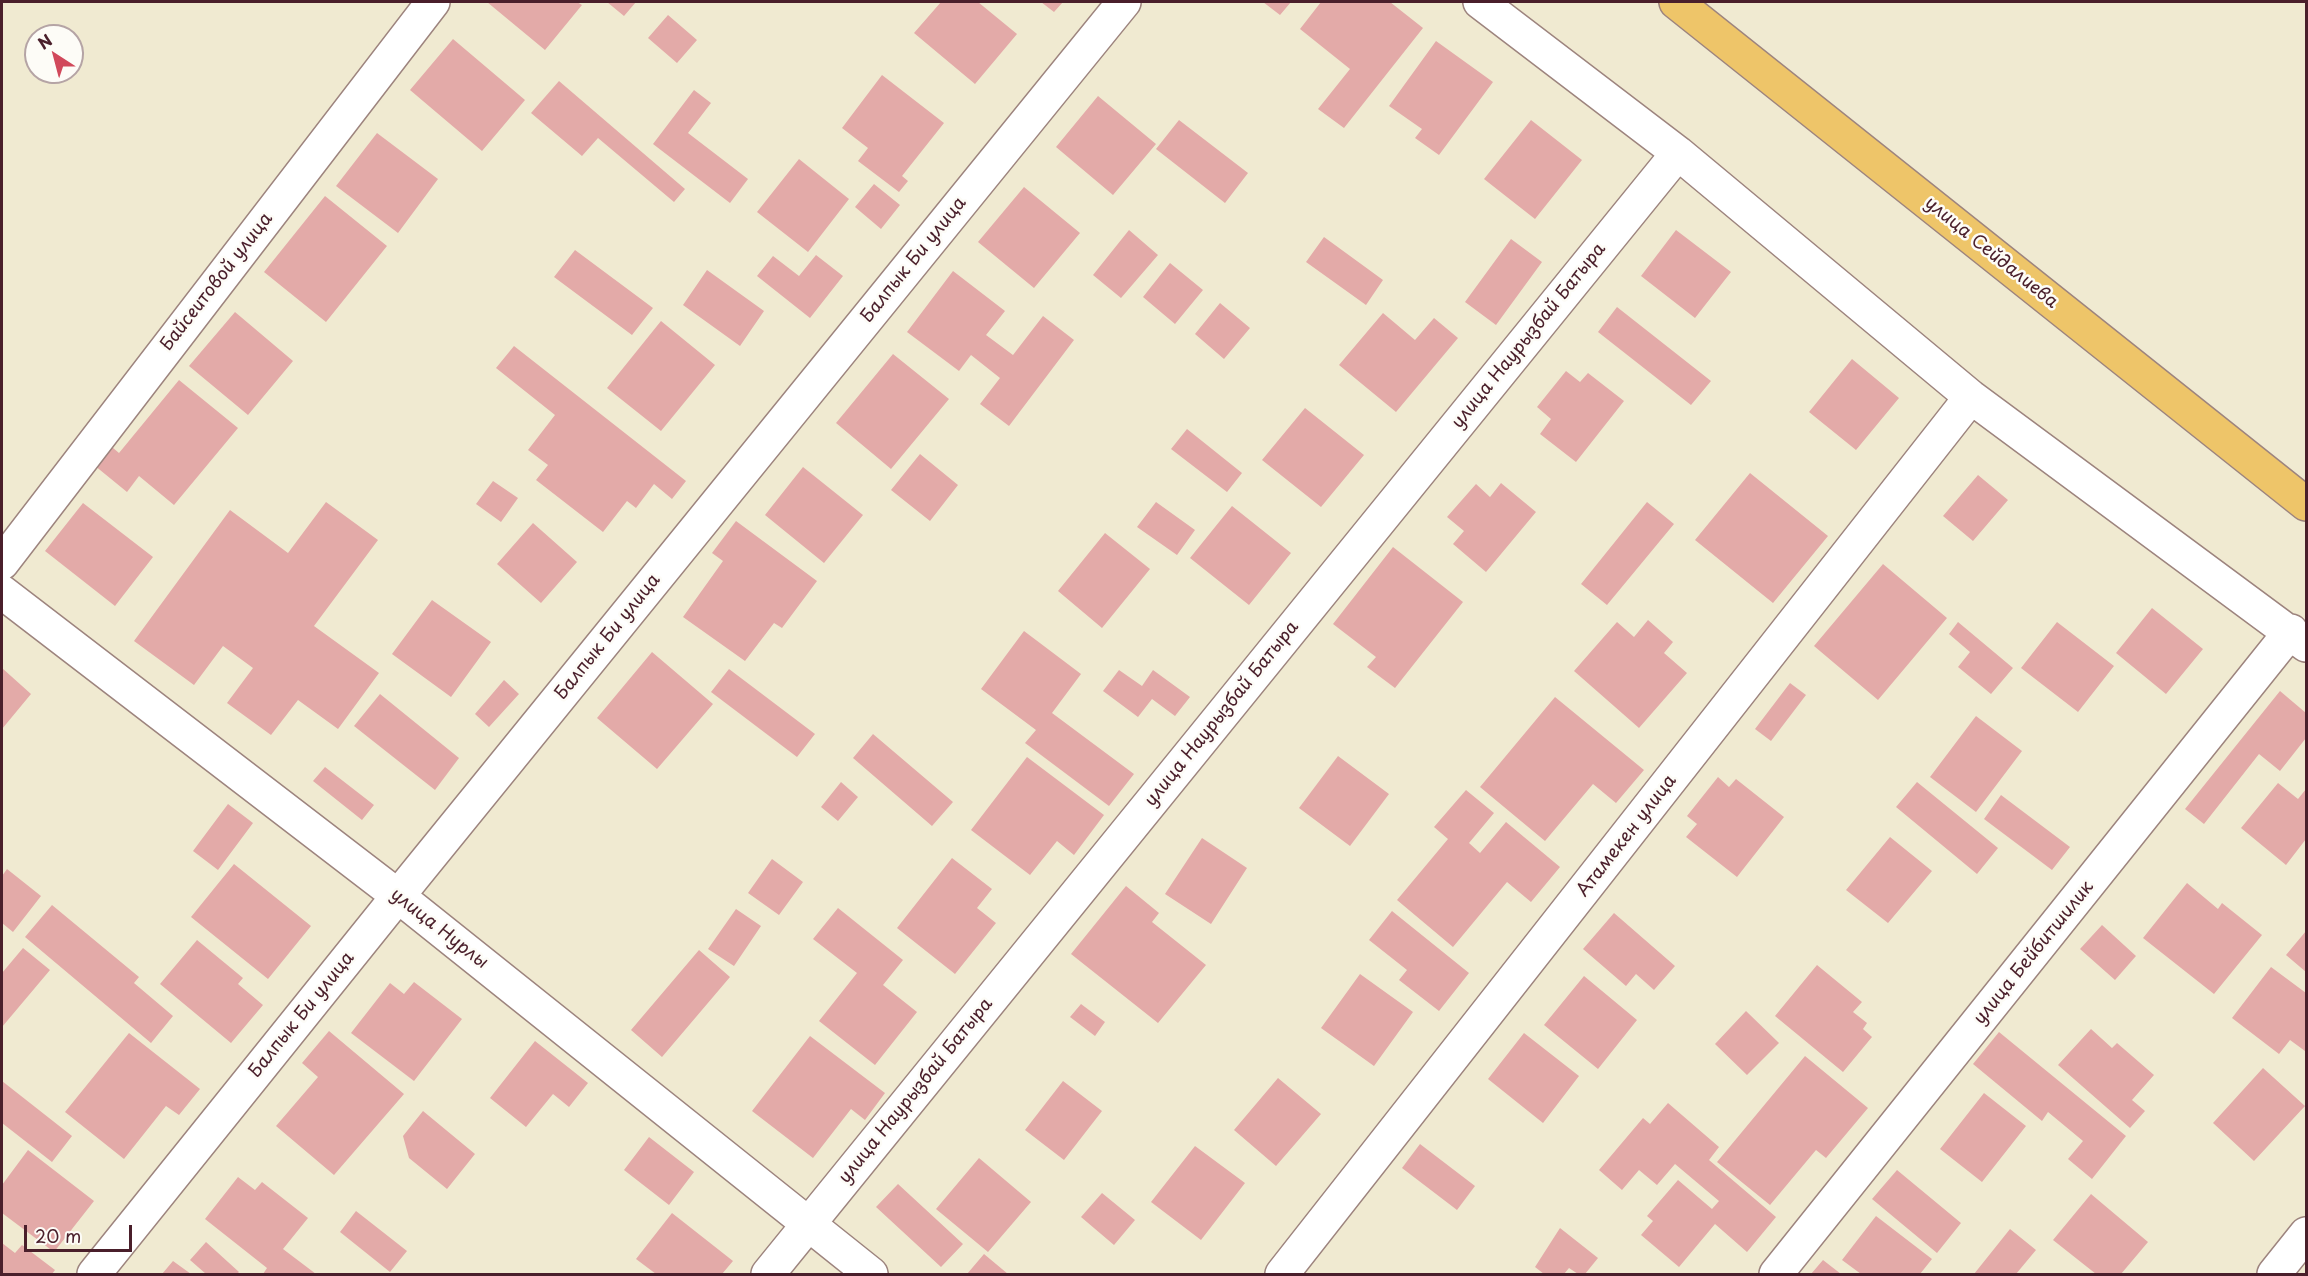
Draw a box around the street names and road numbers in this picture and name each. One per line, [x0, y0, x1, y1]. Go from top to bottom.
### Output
street label: Балпык Би улица [857, 193, 971, 327]
street label: улица Сейдалиева [1920, 193, 2062, 313]
street label: Байсеитовой улица [156, 209, 278, 355]
street label: улица Наурызбай Батыра [1447, 239, 1611, 433]
street label: Балпык Би улица [551, 570, 665, 704]
street label: улица Наурызбай Батыра [1140, 617, 1304, 811]
street label: Атамекен улица [1573, 771, 1681, 901]
street label: улица Бейбитшилик [1969, 877, 2099, 1029]
street label: улица Нурлы [386, 884, 492, 974]
street label: Балпык Би улица [245, 948, 359, 1082]
street label: улица Наурызбай Батыра [834, 994, 998, 1188]

